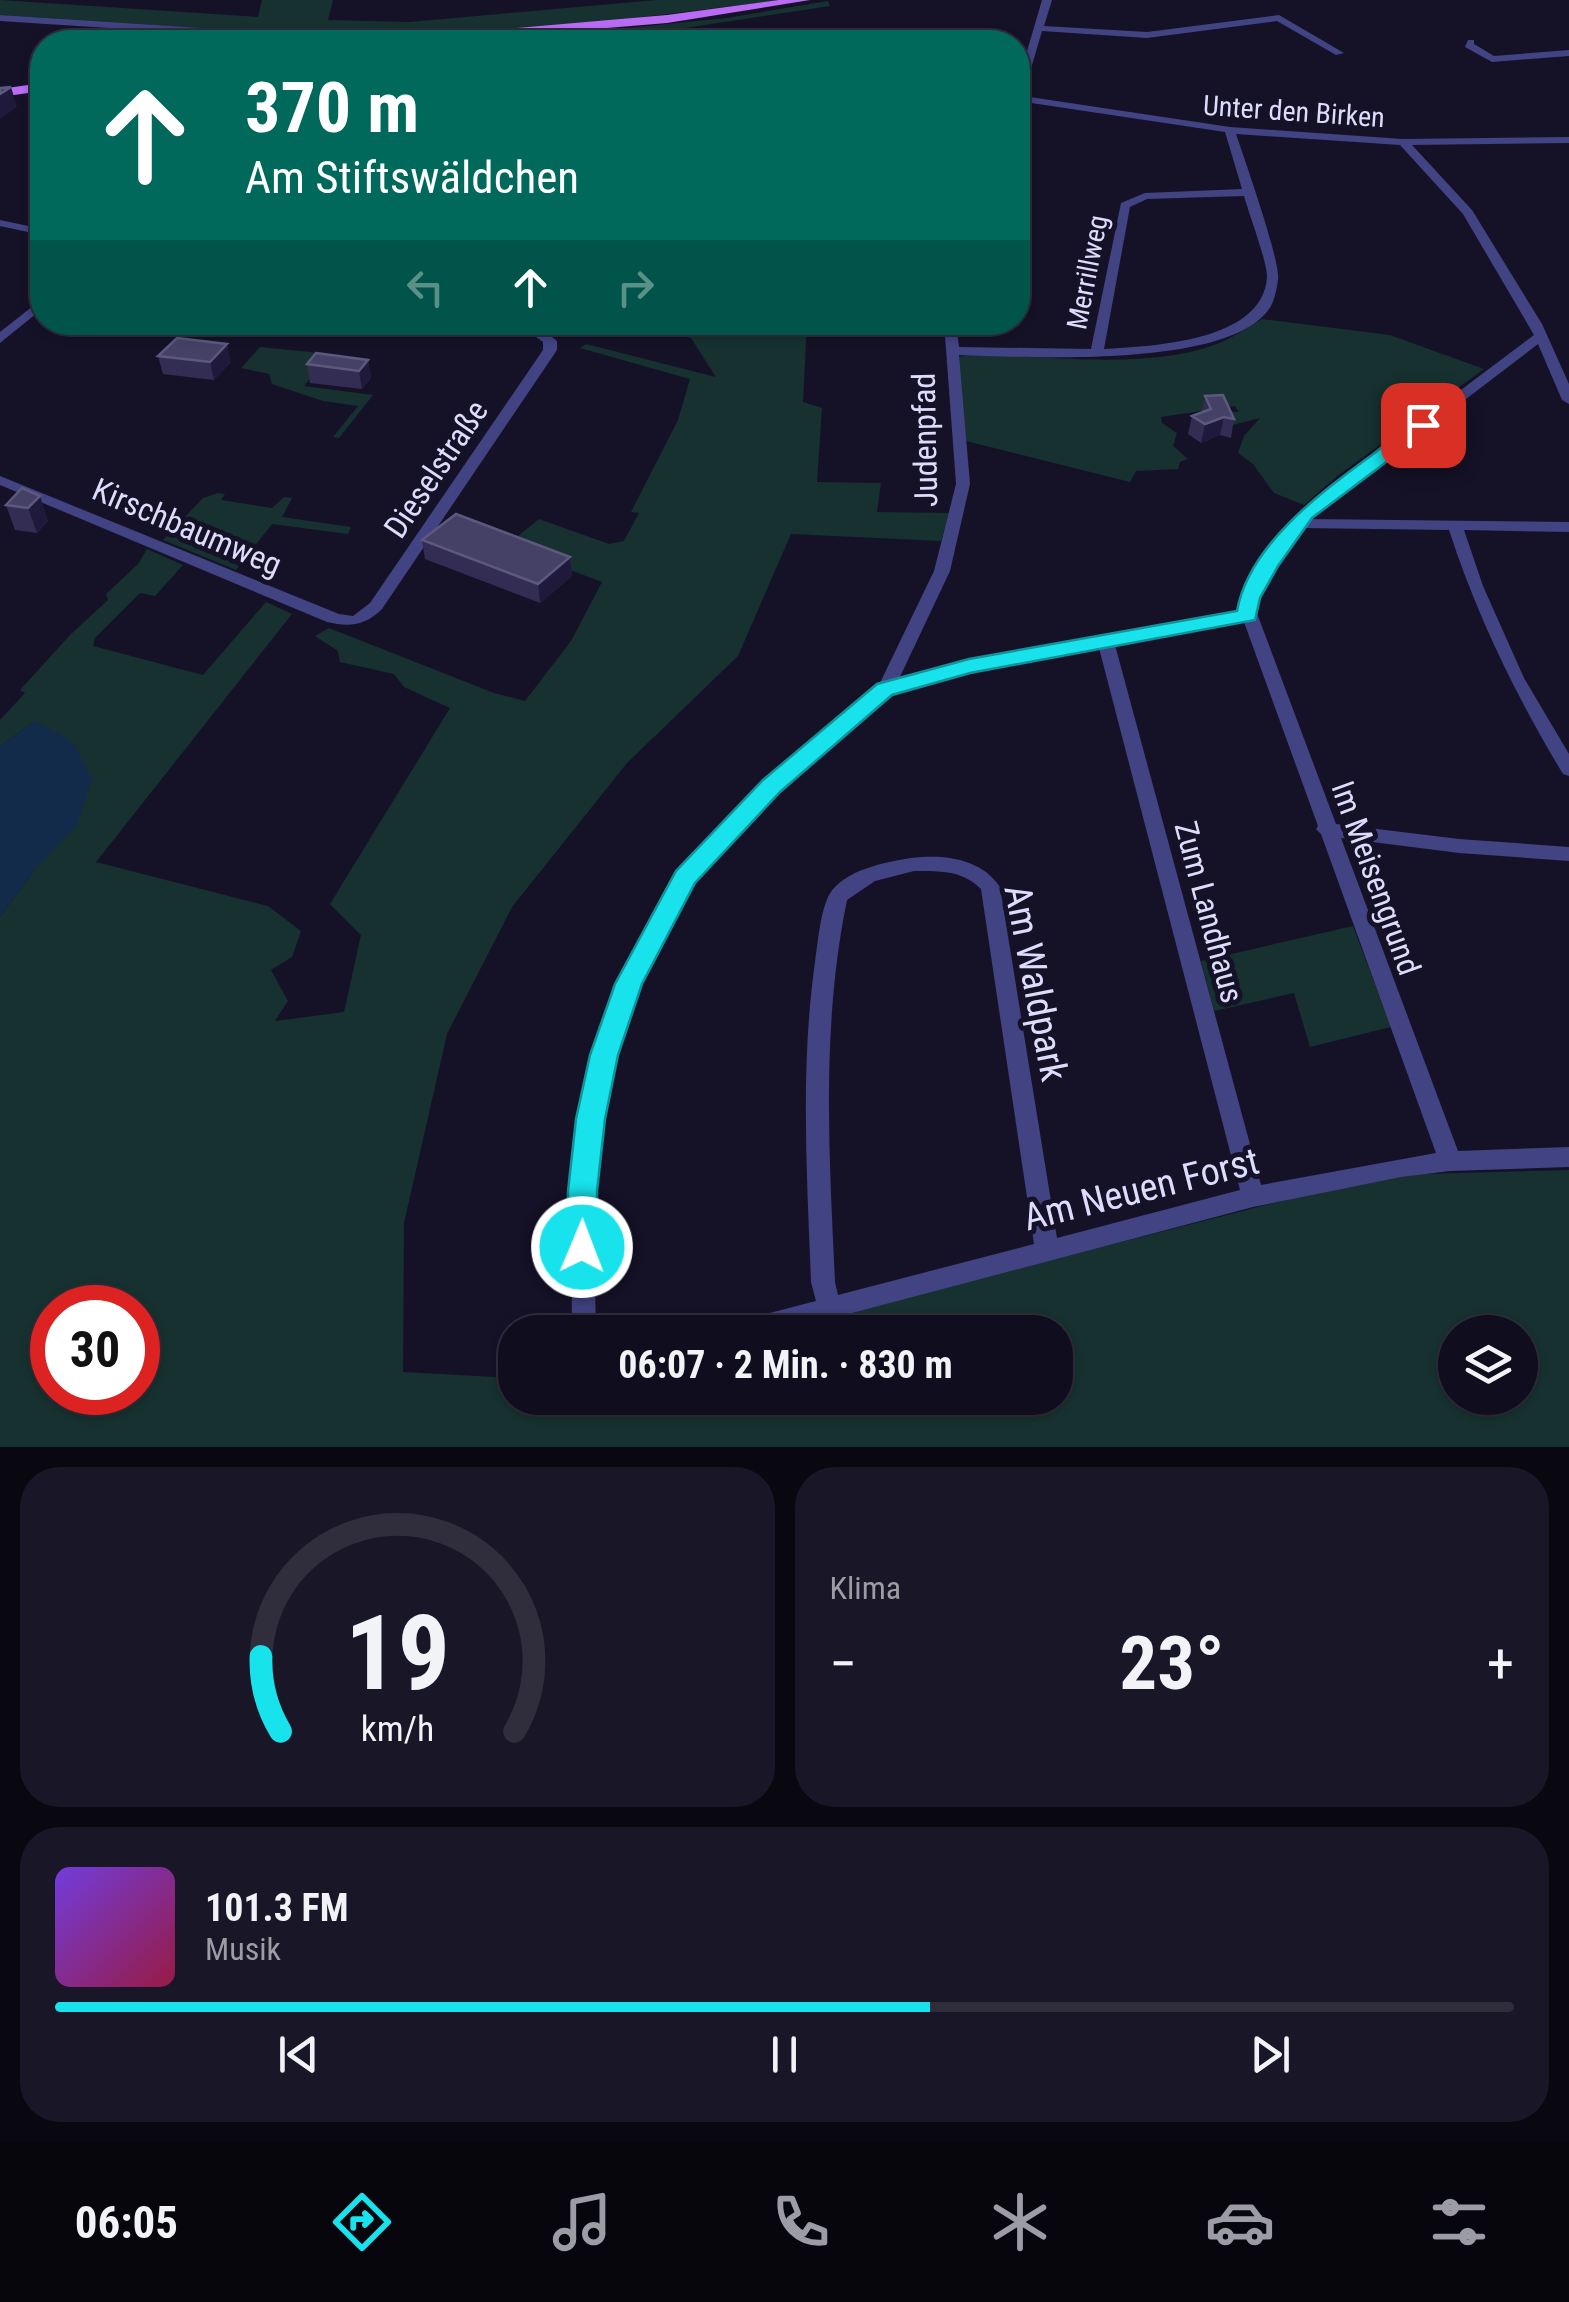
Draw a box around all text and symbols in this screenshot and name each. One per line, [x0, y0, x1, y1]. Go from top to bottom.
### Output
text: 370 m [245, 67, 419, 149]
icon: ahead [80, 70, 210, 200]
street label: Unter den Birken [1202, 89, 1386, 134]
text: Am Stiftswäldchen [245, 151, 579, 204]
street label: Merrillweg [1060, 212, 1115, 332]
icon: left [398, 260, 453, 315]
icon: ahead [503, 260, 558, 315]
icon: right [608, 260, 663, 315]
street label: Judenpfad [905, 372, 945, 508]
pin [1381, 383, 1466, 468]
street label: Dieselstraße [376, 393, 496, 545]
icon: arrive [1396, 398, 1451, 453]
street label: Kirschbaumweg [87, 470, 287, 584]
street label: Im Meisengrund [1323, 776, 1429, 980]
street label: Zum Landhaus [1167, 817, 1251, 1007]
street label: Am Waldpark [995, 881, 1077, 1085]
street label: Am Neuen Forst [1019, 1138, 1263, 1240]
position arrow [530, 1195, 634, 1299]
speed limit sign: 30 [30, 1285, 160, 1415]
map controls [1438, 1315, 1538, 1415]
button: layers [1438, 1315, 1538, 1415]
text: 06:07 · 2 Min. · 830 m [618, 1343, 953, 1387]
text: Klima [830, 1569, 901, 1607]
text: 19 [345, 1593, 450, 1714]
text: 23° [1119, 1619, 1224, 1707]
text: − [830, 1632, 857, 1696]
text: + [1487, 1632, 1514, 1696]
text: km/h [360, 1708, 434, 1750]
text: 101.3 FM [205, 1886, 349, 1930]
text: Musik [205, 1930, 281, 1968]
icon: previous [271, 2027, 326, 2082]
icon: pause [757, 2027, 812, 2082]
icon: next [1243, 2027, 1298, 2082]
icon: directions [327, 2187, 397, 2257]
icon: music [547, 2187, 617, 2257]
icon: phone [766, 2187, 836, 2257]
icon: climate [985, 2187, 1055, 2257]
icon: car [1205, 2187, 1275, 2257]
icon: filters [1424, 2187, 1494, 2257]
text: 06:05 [75, 2196, 178, 2249]

